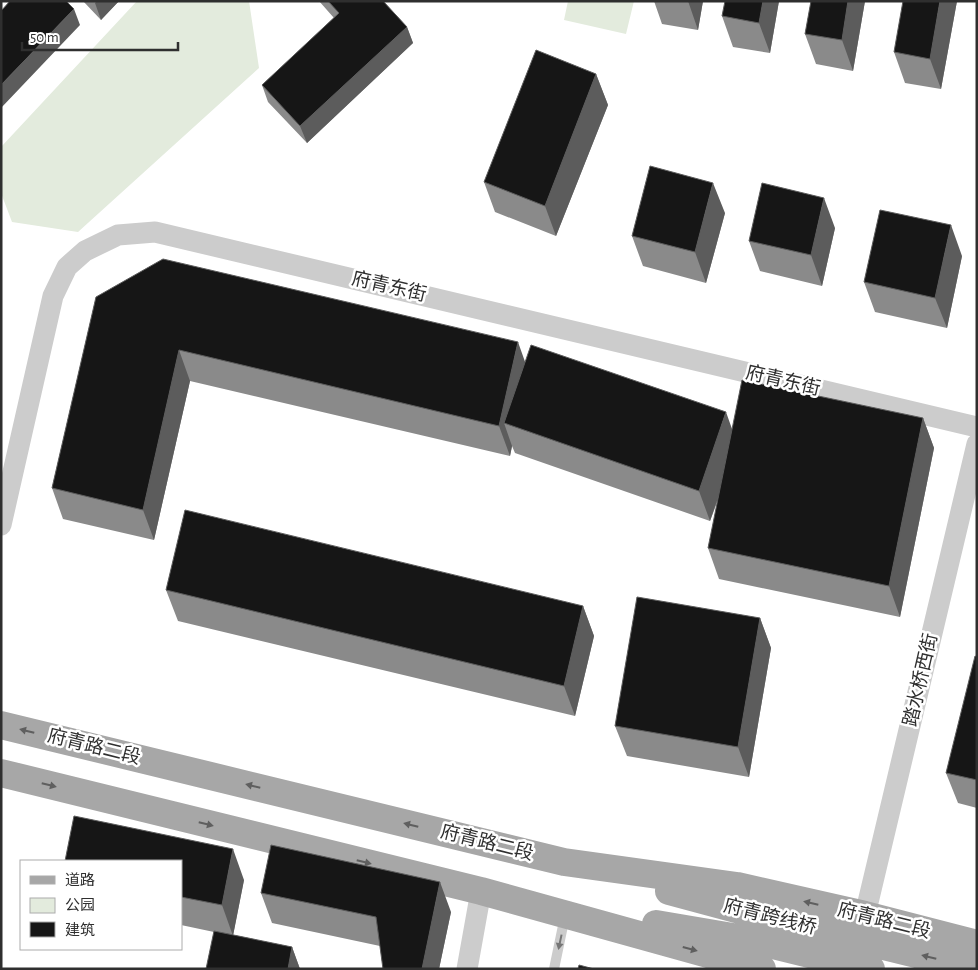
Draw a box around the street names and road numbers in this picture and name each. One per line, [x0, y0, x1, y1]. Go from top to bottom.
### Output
street label: 府青东街 [350, 267, 429, 305]
street label: 府青东街 [744, 361, 823, 399]
street label: 踏水桥西街 [900, 631, 941, 728]
street label: 府青路二段 [46, 724, 143, 768]
street label: 府青路二段 [439, 820, 536, 864]
street label: 府青跨线桥 [722, 894, 819, 938]
street label: 府青路二段 [836, 898, 933, 942]

